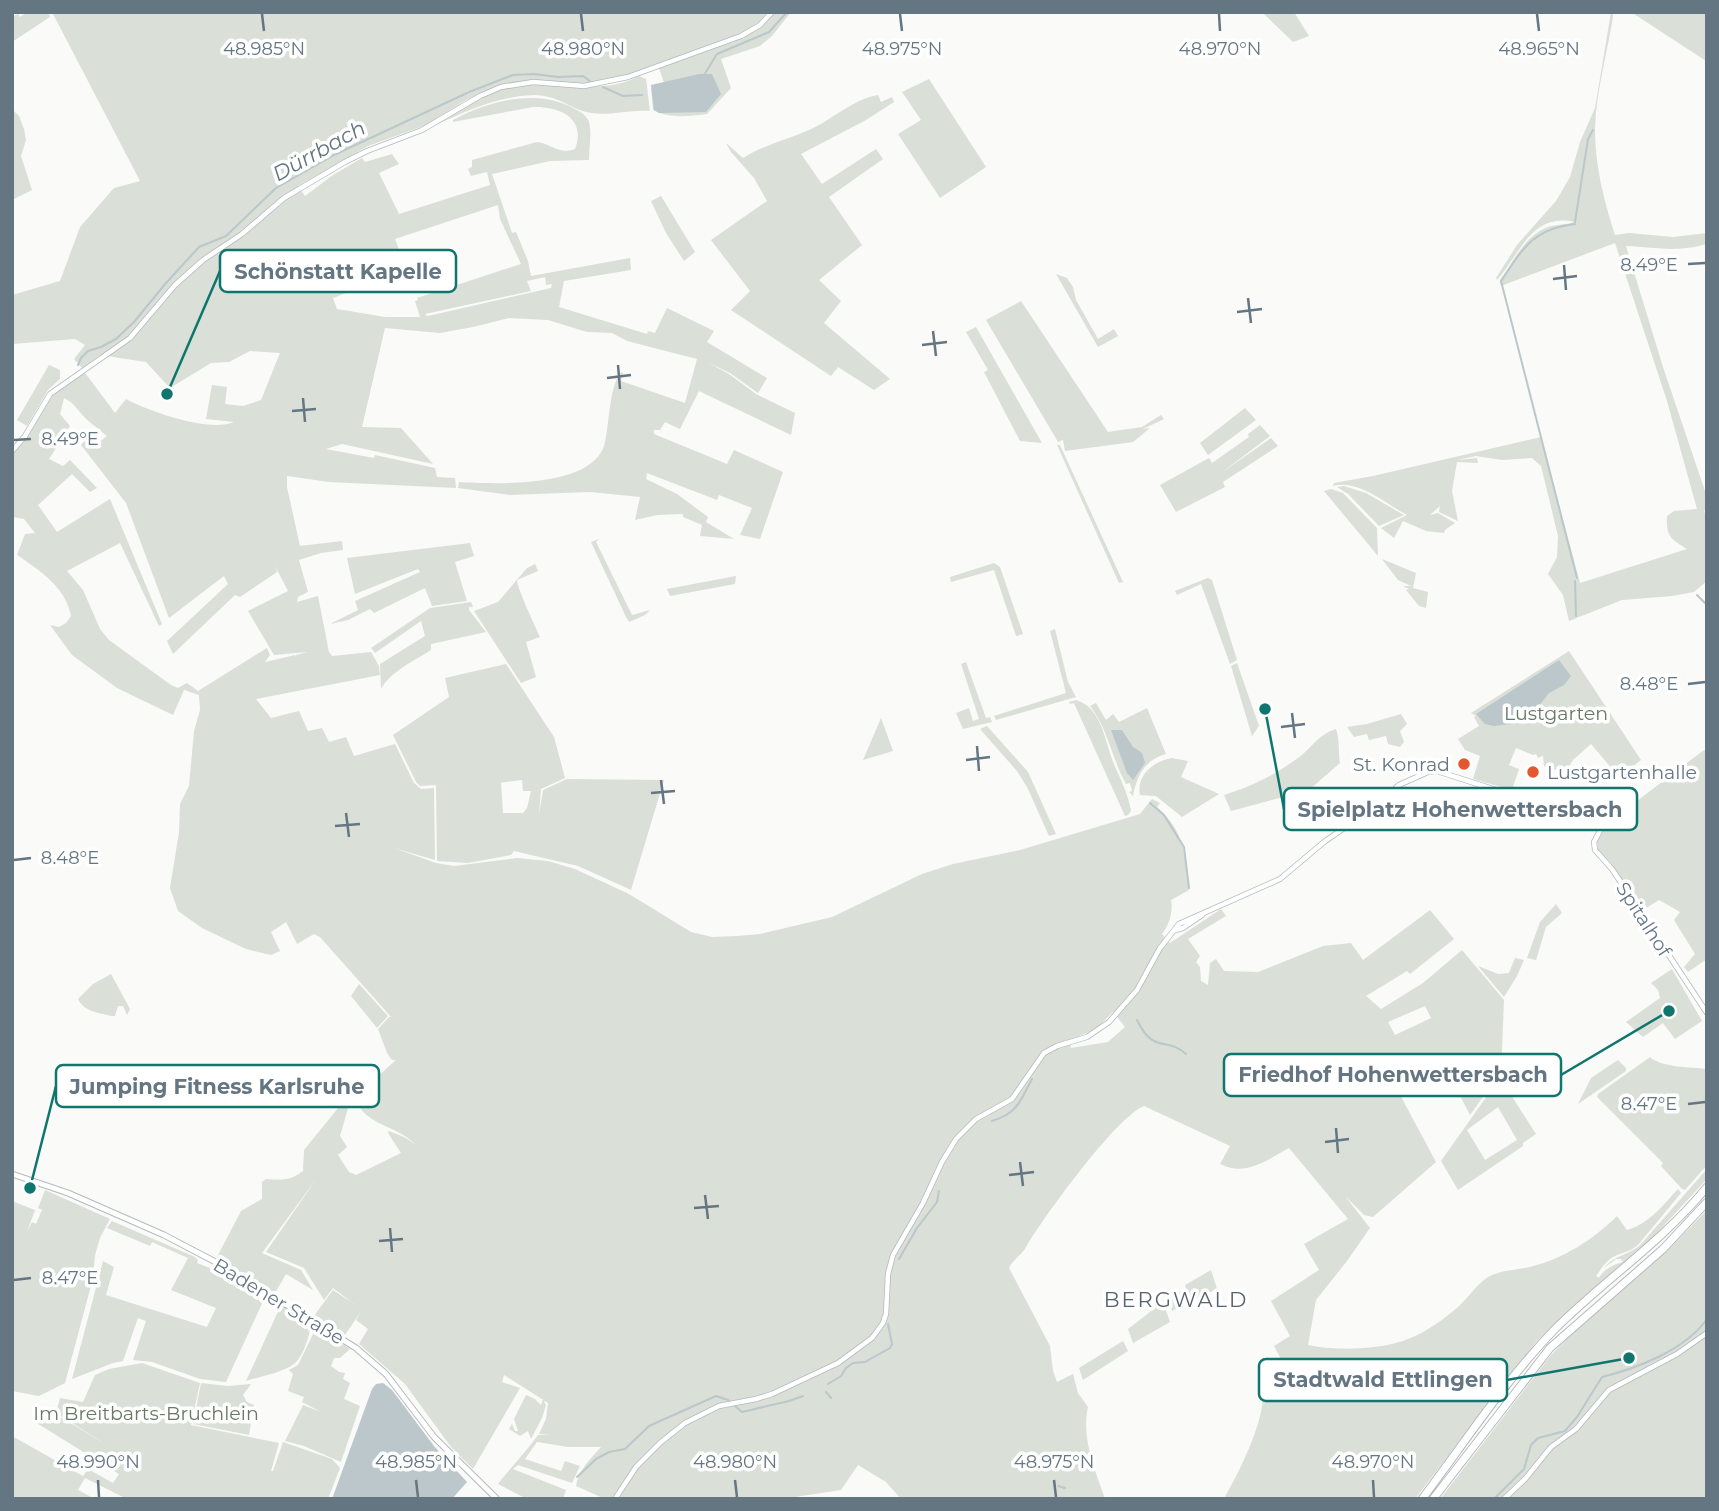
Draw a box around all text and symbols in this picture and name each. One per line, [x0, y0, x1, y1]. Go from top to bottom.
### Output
text: 48.985°N [223, 38, 305, 60]
text: 48.980°N [541, 38, 625, 60]
text: 48.975°N [862, 38, 942, 60]
text: 48.970°N [1179, 38, 1261, 60]
text: 48.965°N [1498, 38, 1580, 60]
water label: Dürrbach [268, 115, 370, 186]
callout: Schönstatt Kapelle [220, 250, 456, 292]
text: 8.49°E [1620, 254, 1678, 276]
text: Schönstatt Kapelle [234, 259, 442, 284]
text: 8.49°E [41, 428, 99, 450]
text: 8.48°E [1620, 673, 1678, 695]
park label: Lustgarten [1504, 702, 1608, 725]
place label: St. Konrad [1353, 753, 1450, 776]
marker: St. Konrad [1456, 756, 1472, 772]
place label: Lustgartenhalle [1547, 761, 1697, 784]
marker: Lustgartenhalle [1525, 764, 1541, 780]
callout: Spielplatz Hohenwettersbach [1284, 788, 1637, 830]
text: Spielplatz Hohenwettersbach [1298, 797, 1622, 822]
text: 8.48°E [41, 847, 99, 869]
street label: Spitalhof [1611, 878, 1677, 962]
callout: Friedhof Hohenwettersbach [1224, 1054, 1561, 1096]
text: Friedhof Hohenwettersbach [1238, 1062, 1548, 1087]
callout: Jumping Fitness Karlsruhe [56, 1065, 379, 1107]
text: Jumping Fitness Karlsruhe [69, 1074, 364, 1099]
text: 8.47°E [1621, 1093, 1677, 1115]
street label: Badener Straße [209, 1253, 348, 1350]
text: 8.47°E [42, 1267, 98, 1289]
district label: BERGWALD [1104, 1287, 1248, 1312]
callout: Stadtwald Ettlingen [1259, 1359, 1507, 1401]
text: Stadtwald Ettlingen [1273, 1367, 1493, 1392]
park label: Im Breitbarts-Bruchlein [33, 1402, 259, 1425]
text: 48.990°N [56, 1451, 140, 1473]
text: 48.985°N [375, 1451, 457, 1473]
text: 48.980°N [693, 1451, 777, 1473]
text: 48.975°N [1014, 1451, 1094, 1473]
text: 48.970°N [1332, 1451, 1414, 1473]

